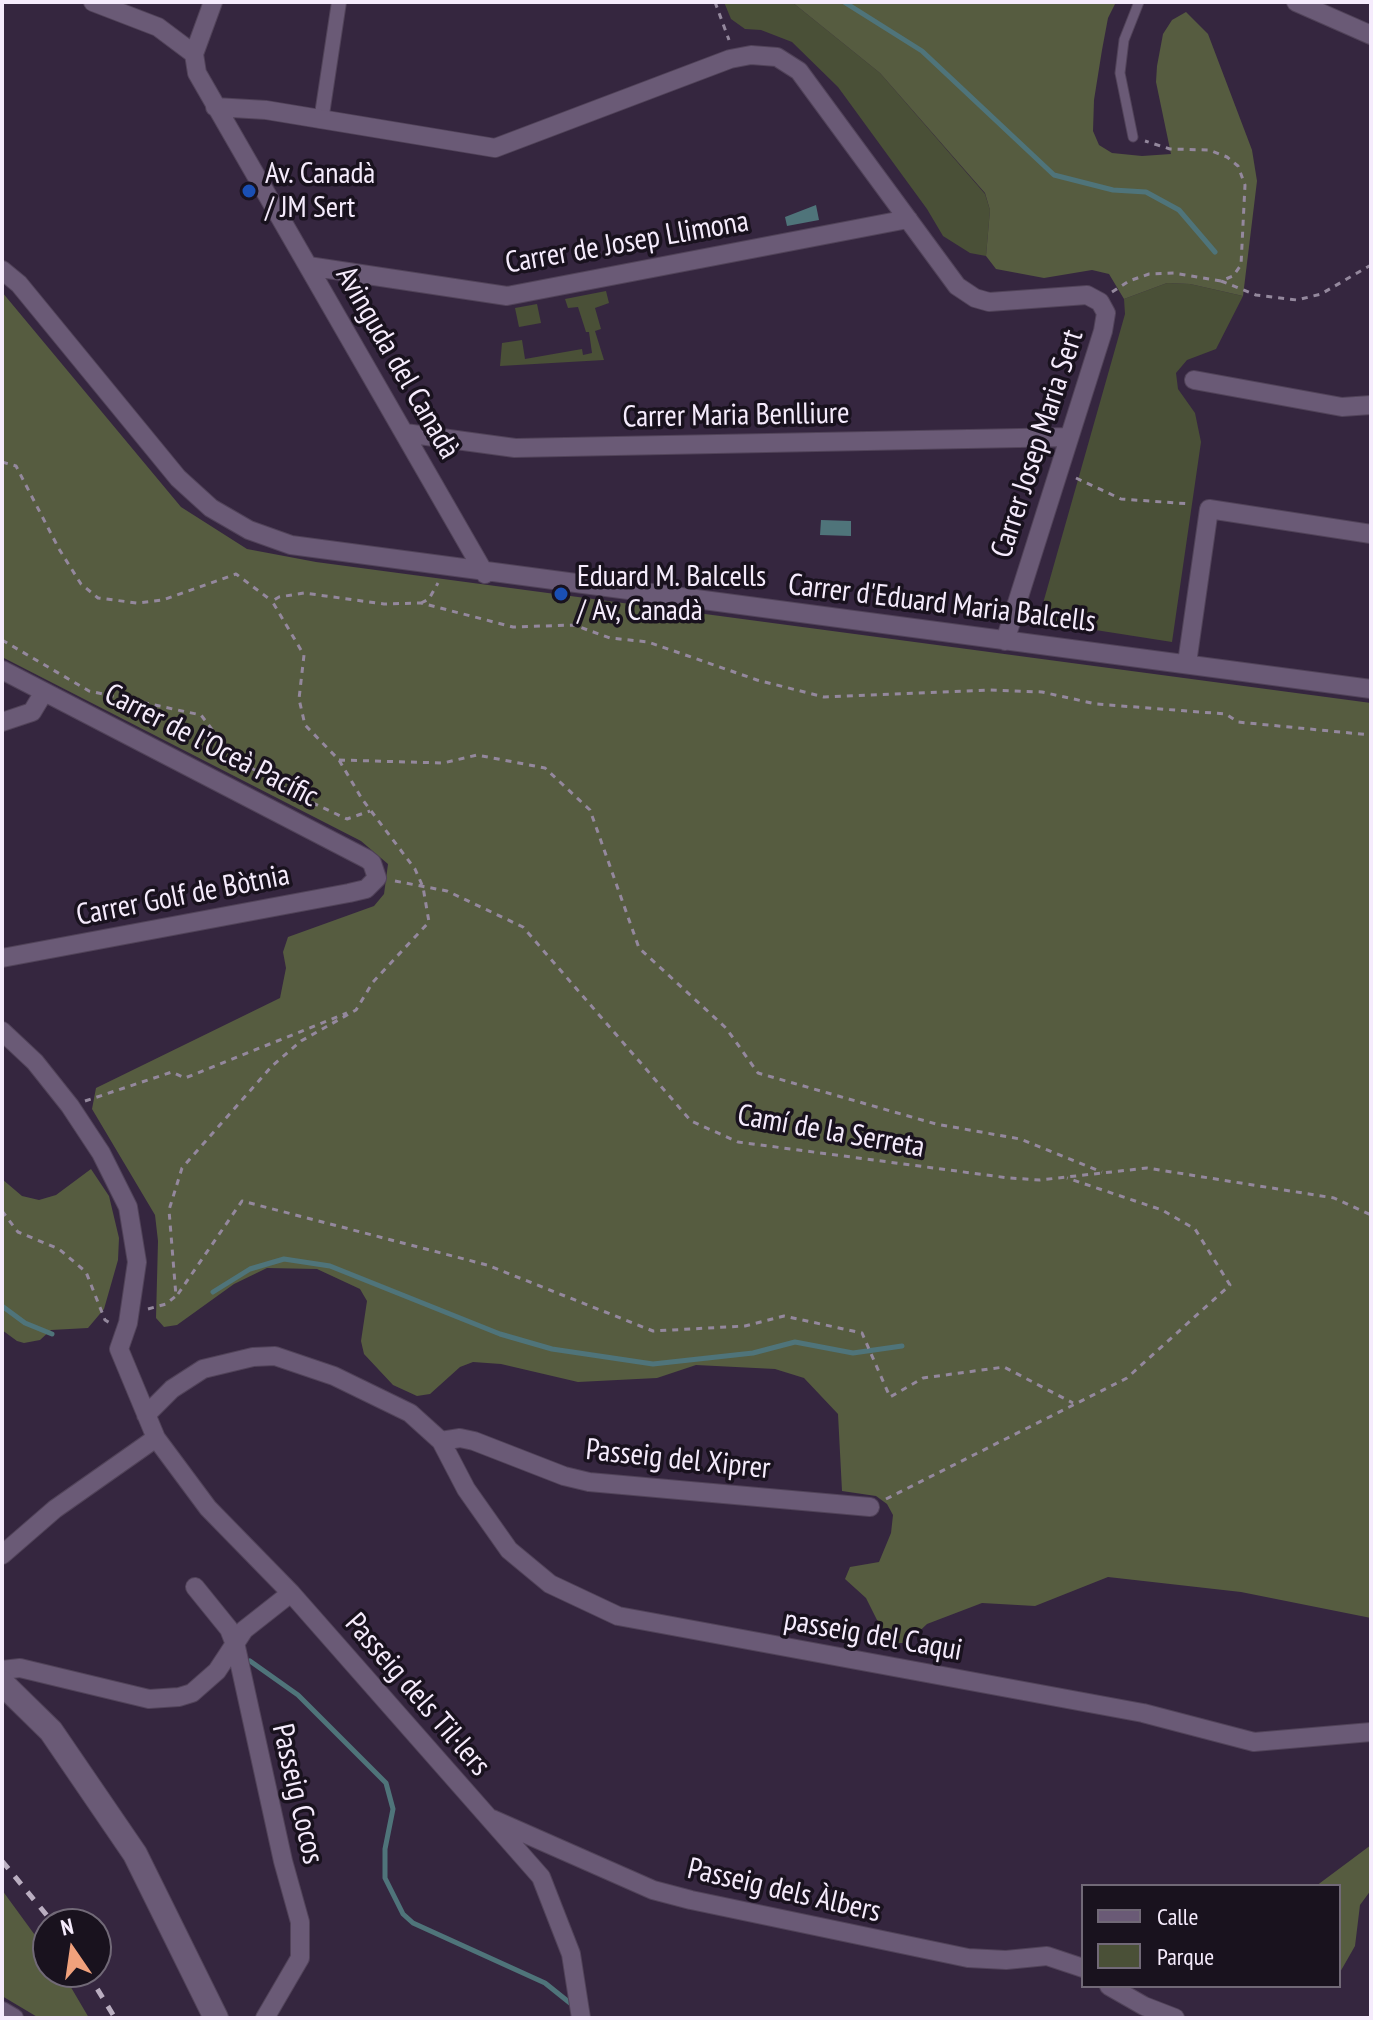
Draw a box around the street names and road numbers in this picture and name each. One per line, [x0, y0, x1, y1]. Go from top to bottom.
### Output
street label: Carrer de Josep Llimona [503, 204, 751, 282]
street label: Avinguda del Canadà [327, 260, 467, 466]
street label: Carrer Josep Maria Sert [984, 325, 1092, 563]
street label: Carrer Maria Benlliure [622, 396, 850, 436]
street label: Carrer d'Eduard Maria Balcells [786, 567, 1098, 641]
street label: Carrer de l'Oceà Pacífic [98, 677, 324, 815]
street label: Carrer Golf de Bòtnia [73, 858, 293, 934]
street label: Camí de la Serreta [735, 1098, 927, 1166]
street label: Passeig del Xiprer [584, 1432, 772, 1488]
street label: passeig del Caqui [781, 1603, 965, 1669]
street label: Passeig dels Til·lers [337, 1607, 497, 1783]
street label: Passeig Cocos [263, 1721, 331, 1867]
street label: Passeig dels Àlbers [684, 1851, 884, 1931]

